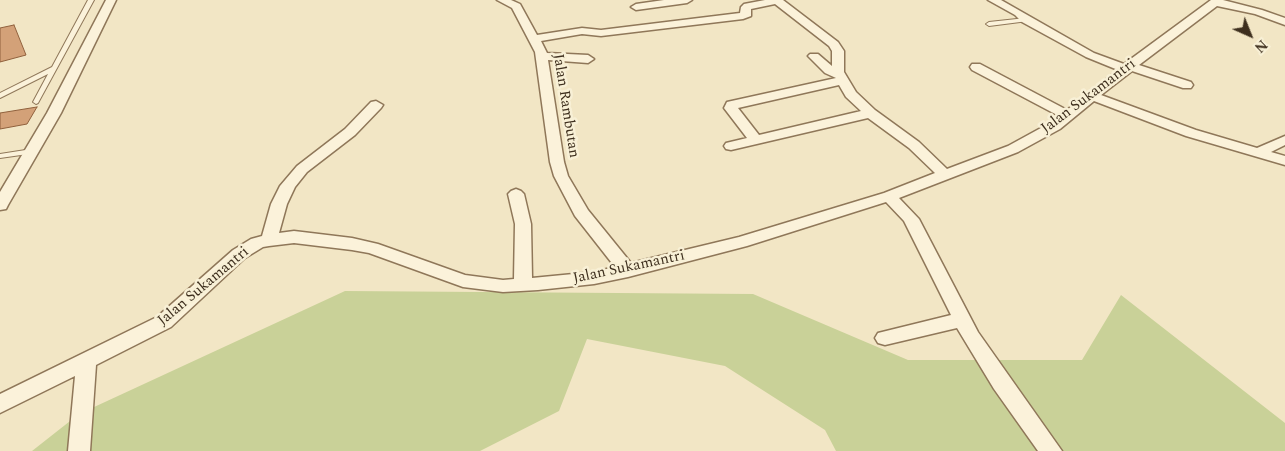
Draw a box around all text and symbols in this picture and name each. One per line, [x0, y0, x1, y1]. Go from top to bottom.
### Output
north arrow [1225, 10, 1275, 60]
text: N [1249, 35, 1272, 58]
street label: Jalan Rambutan [548, 53, 582, 159]
street label: Jalan Sukamantri [1038, 56, 1140, 138]
street label: Jalan Sukamantri [155, 244, 253, 330]
street label: Jalan Sukamantri [571, 247, 687, 289]

